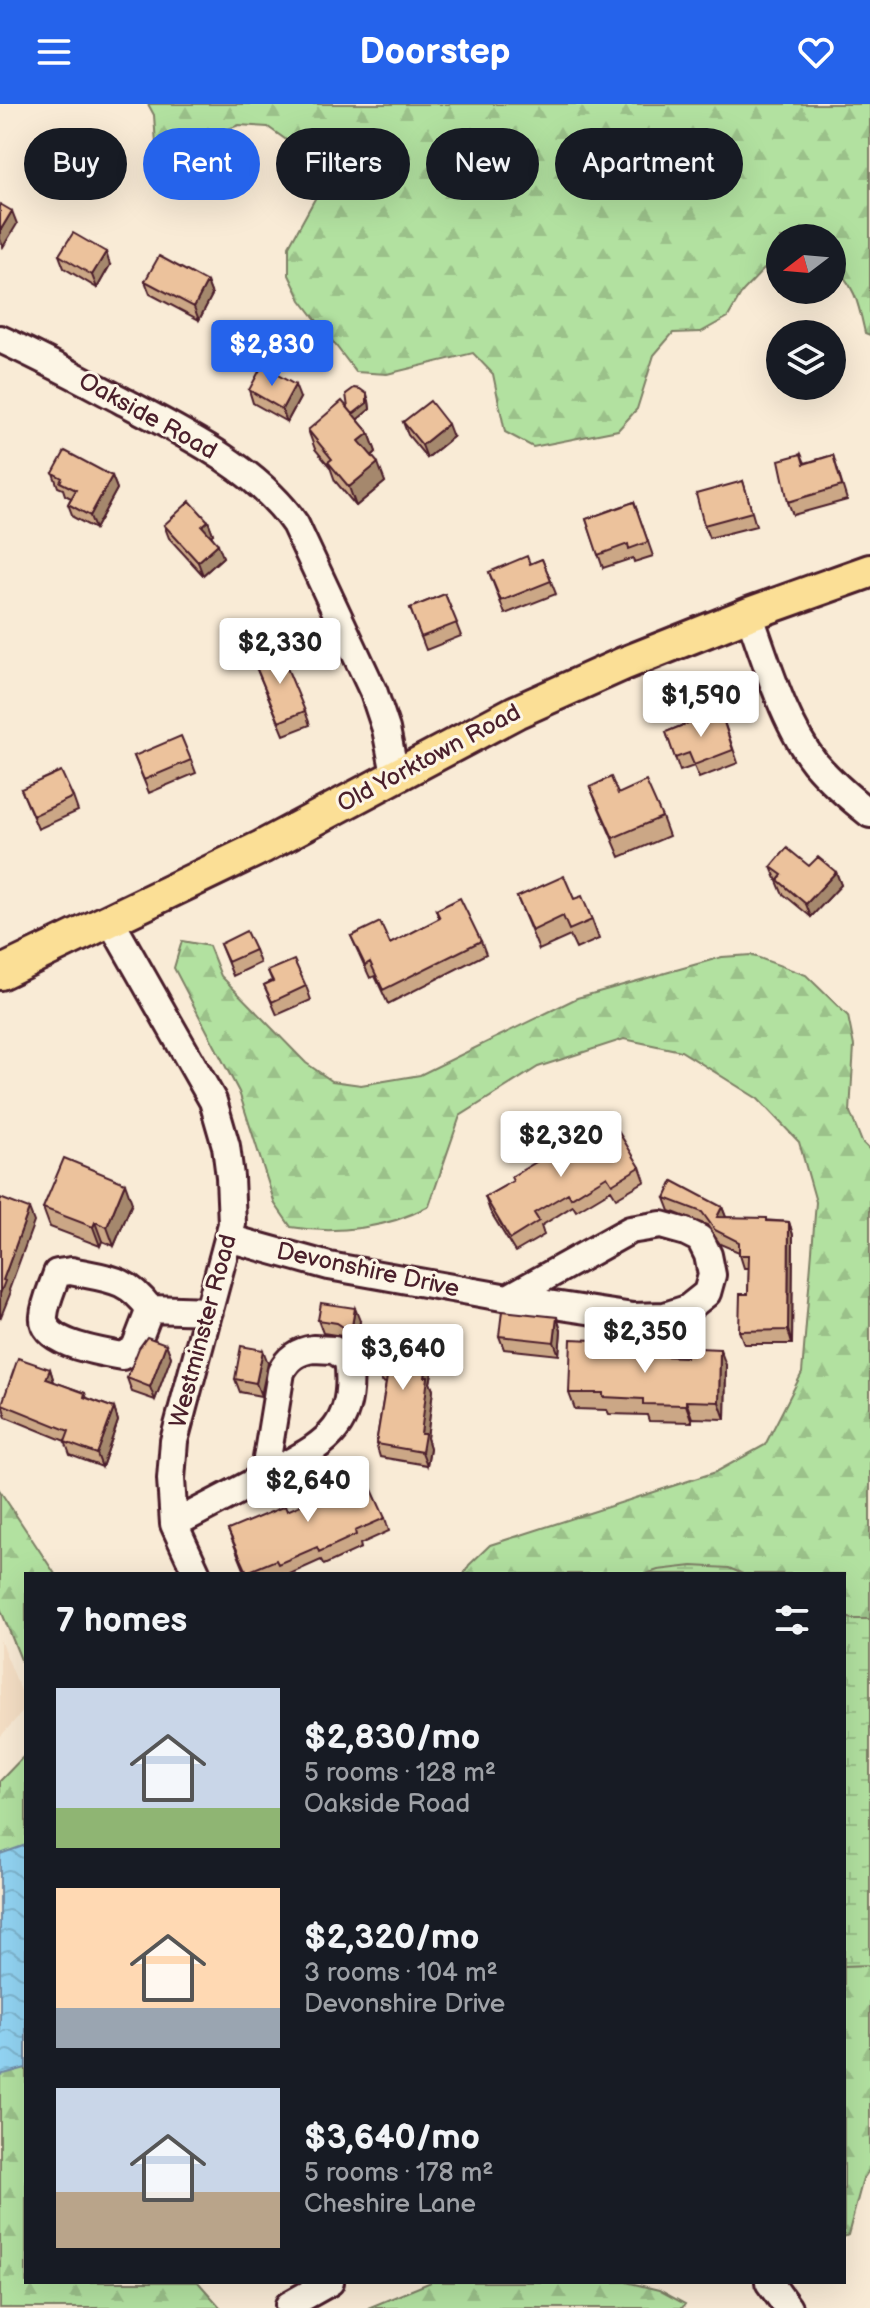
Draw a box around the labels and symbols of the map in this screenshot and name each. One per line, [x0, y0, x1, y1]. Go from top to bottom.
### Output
north arrow [766, 224, 846, 304]
pin: $2,830 [207, 320, 337, 388]
street label: Oakside Road [74, 366, 222, 466]
pin: $2,330 [215, 618, 345, 686]
pin: $1,590 [636, 671, 766, 739]
street label: Old Yorktown Road [332, 697, 526, 819]
pin: $2,320 [496, 1111, 626, 1179]
street label: Westminster Road [163, 1231, 243, 1431]
street label: Devonshire Drive [274, 1237, 462, 1303]
pin: $2,350 [580, 1307, 710, 1375]
pin: $3,640 [338, 1324, 468, 1392]
pin: $2,640 [243, 1456, 373, 1524]

